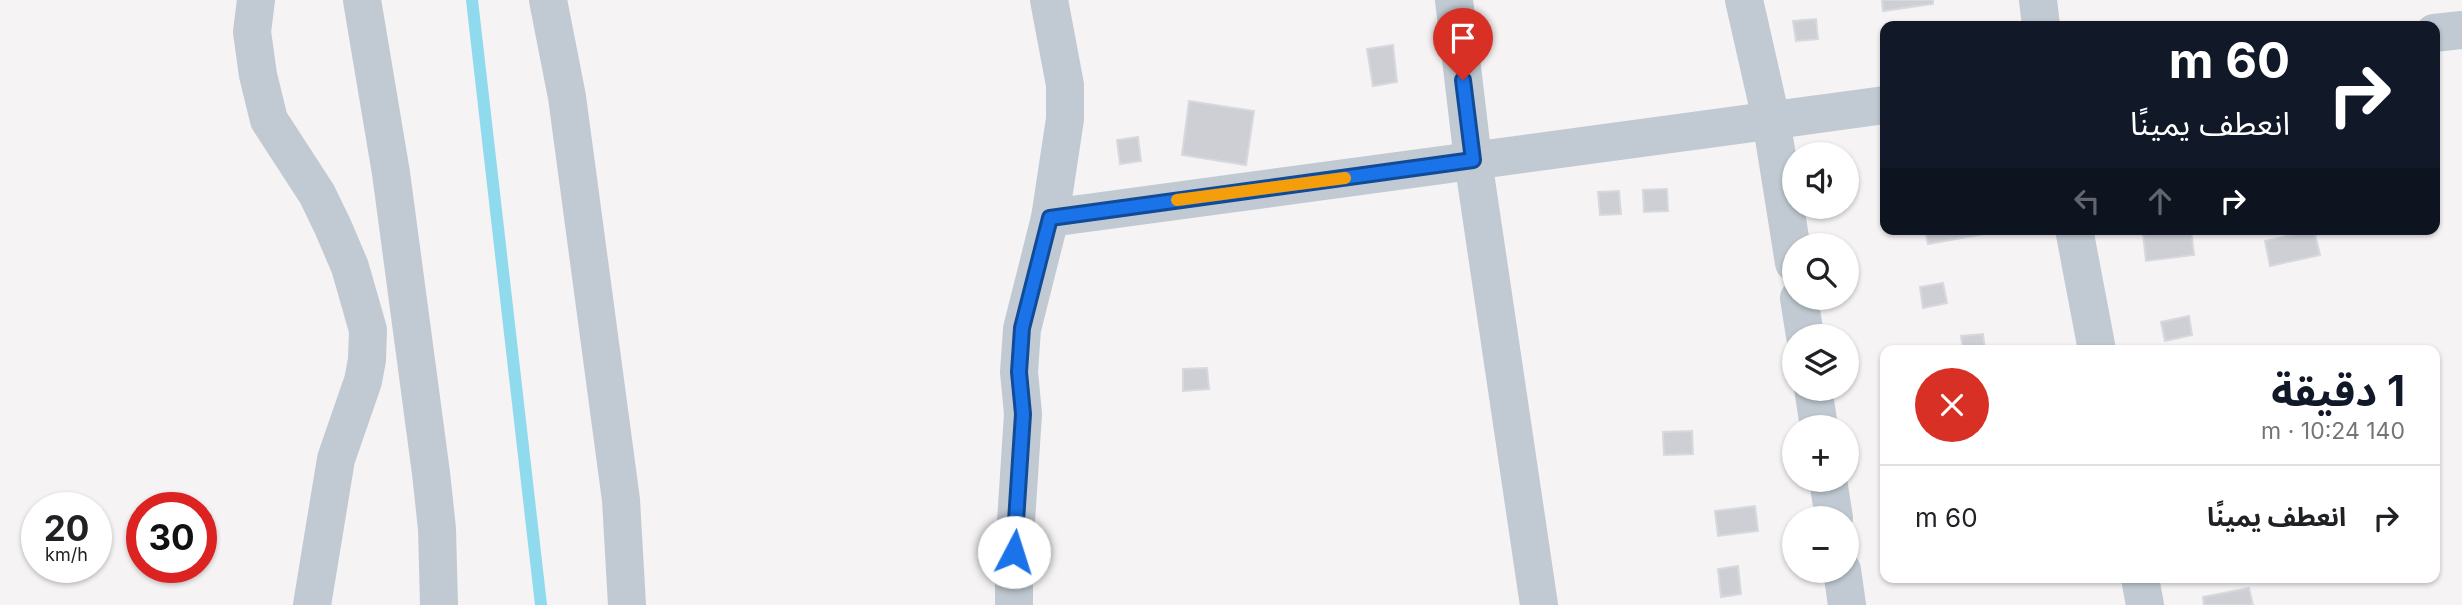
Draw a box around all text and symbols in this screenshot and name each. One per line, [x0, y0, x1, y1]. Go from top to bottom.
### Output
pin [1433, 8, 1493, 80]
icon: arrive [1444, 19, 1482, 57]
text: 60 m [2169, 31, 2290, 90]
icon: right [2314, 49, 2405, 140]
text: انعطف يمينًا [2130, 104, 2290, 143]
map controls [1782, 142, 1859, 583]
button: sound [1782, 142, 1859, 219]
icon: left [2068, 182, 2106, 220]
icon: ahead [2141, 182, 2179, 220]
icon: right [2214, 182, 2252, 220]
button: search [1782, 233, 1859, 310]
button: layers [1782, 324, 1859, 401]
text: 1 دقيقة [2271, 365, 2405, 416]
button: close [1915, 368, 1989, 442]
button: + [1782, 415, 1859, 492]
text: 140 m · 10:24 [2261, 417, 2405, 445]
speed limit sign: 30 [126, 492, 217, 583]
icon: right [2367, 499, 2405, 537]
text: انعطف يمينًا [2207, 501, 2346, 532]
text: 60 m [1915, 502, 1978, 533]
button: − [1782, 506, 1859, 583]
text: 20 [44, 507, 89, 549]
position arrow [977, 515, 1051, 589]
text: km/h [45, 544, 88, 565]

